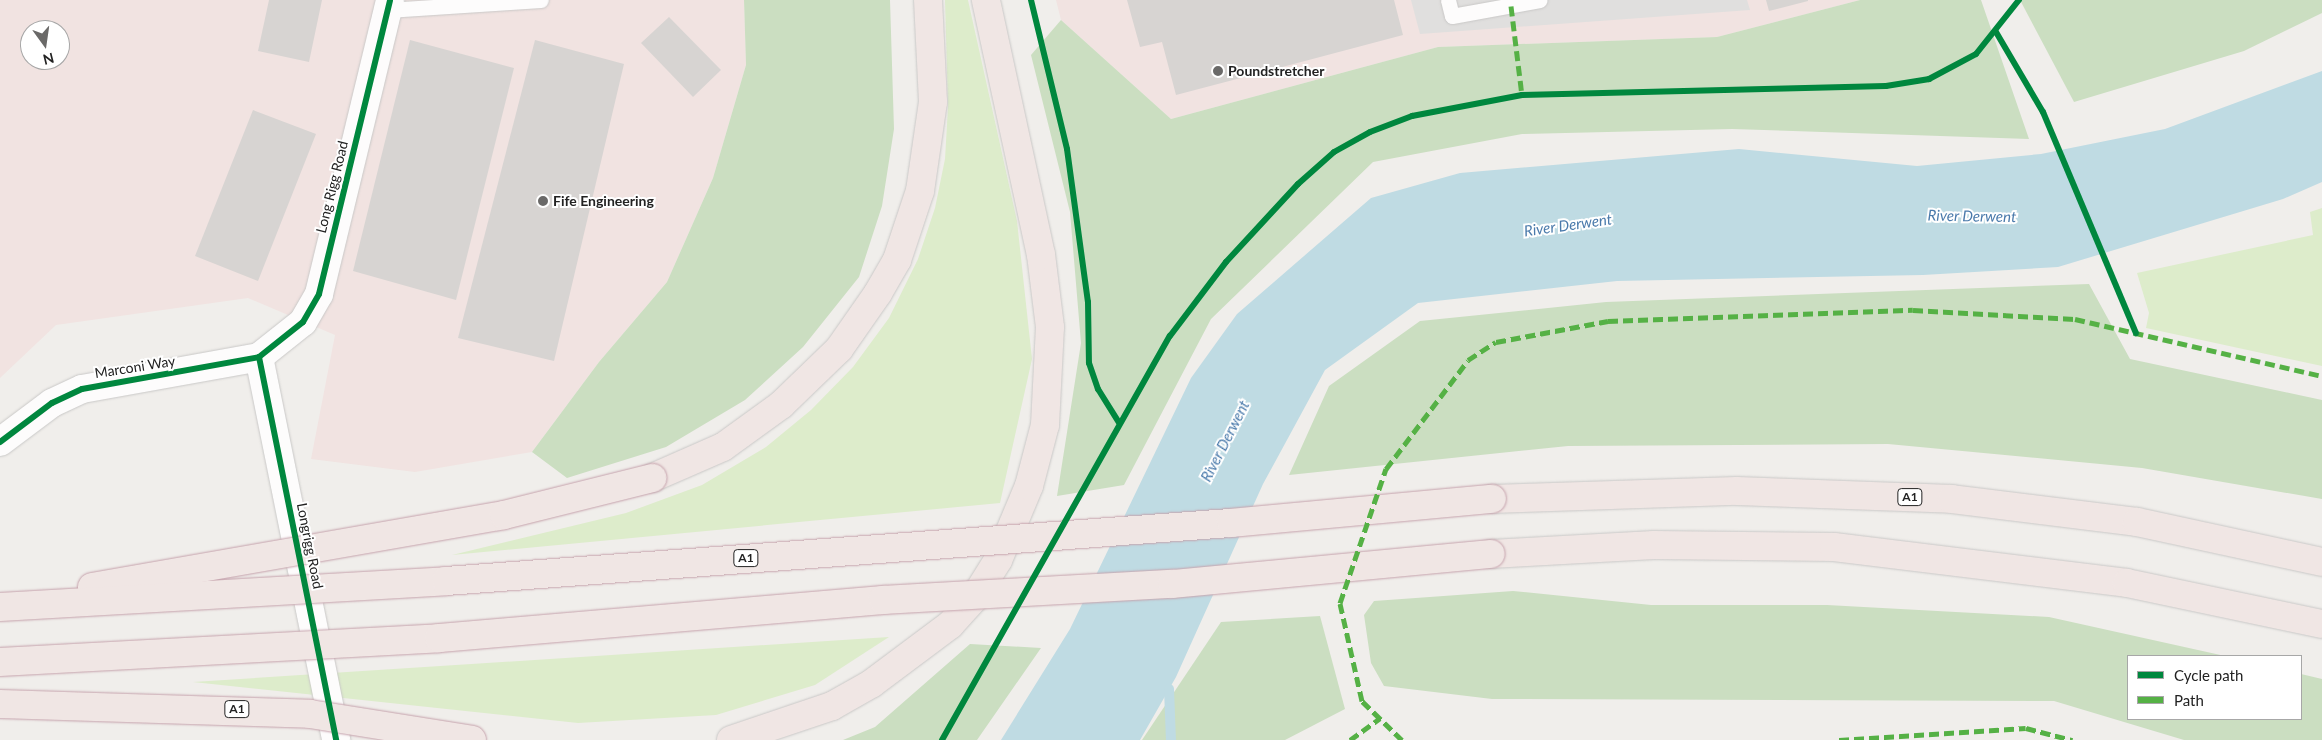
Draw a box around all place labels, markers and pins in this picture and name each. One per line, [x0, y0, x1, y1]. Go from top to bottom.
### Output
place label: Poundstretcher [1228, 63, 1324, 79]
marker: Poundstretcher [1212, 65, 1224, 77]
place label: Fife Engineering [553, 193, 654, 209]
marker: Fife Engineering [537, 195, 549, 207]

